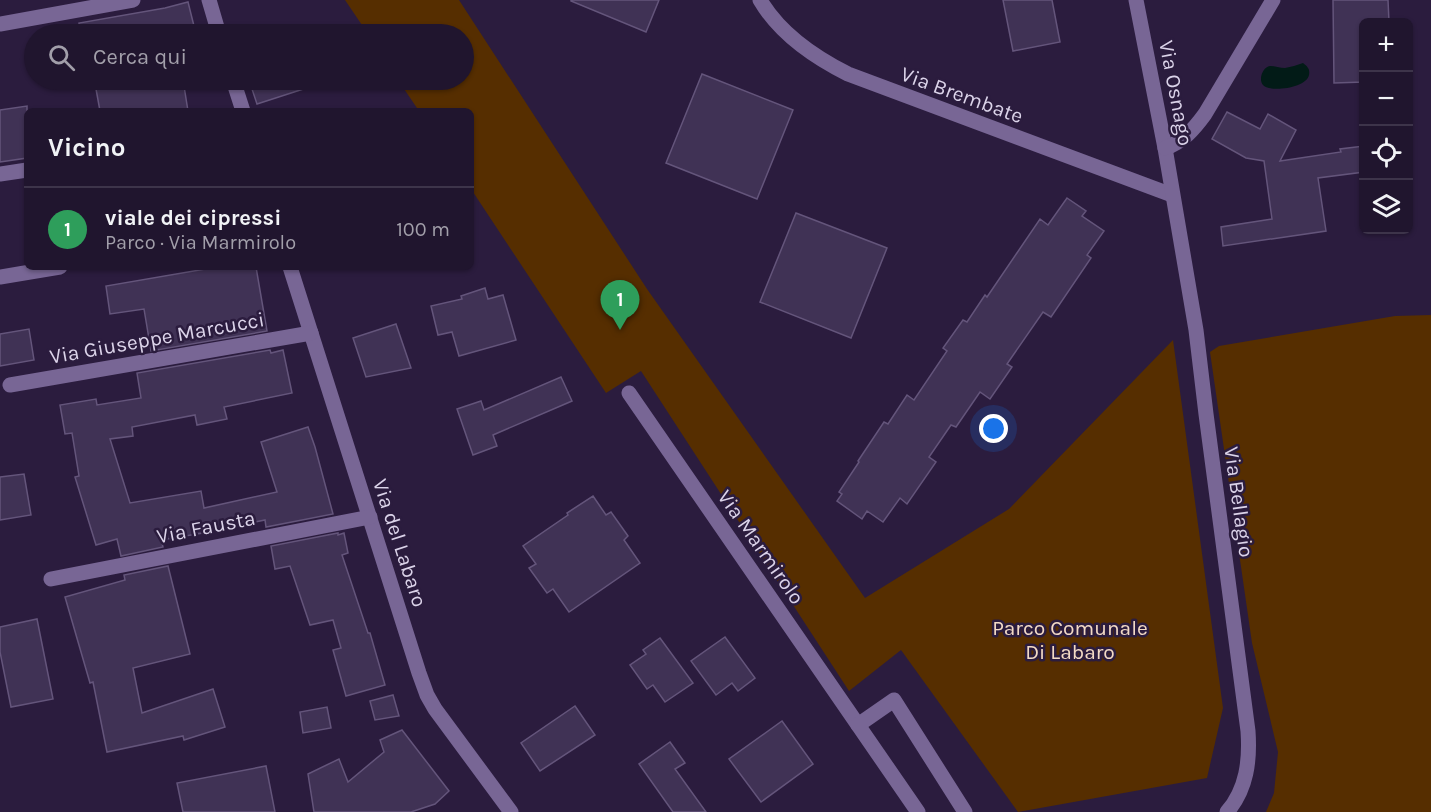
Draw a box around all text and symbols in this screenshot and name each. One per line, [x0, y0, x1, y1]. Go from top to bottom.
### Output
map controls [1359, 18, 1413, 234]
button: + [1359, 18, 1413, 72]
search box [24, 24, 474, 90]
street label: Via Osnago [1154, 38, 1198, 148]
icon: search [45, 41, 78, 74]
text: Cerca qui [93, 44, 187, 70]
street label: Via Brembate [898, 62, 1026, 128]
button: − [1359, 72, 1413, 126]
button: locate [1359, 126, 1413, 180]
text: Vicino [48, 132, 125, 163]
button: layers [1359, 180, 1413, 234]
text: viale dei cipressi [105, 205, 281, 231]
text: 1 [64, 218, 71, 241]
text: 100 m [396, 218, 450, 241]
text: Parco · Via Marmirolo [105, 231, 296, 254]
pin: 1 [600, 280, 640, 330]
street label: Via Giuseppe Marcucci [48, 307, 266, 369]
your location [979, 414, 1008, 443]
street label: Via Bellagio [1219, 445, 1259, 559]
street label: Via del Labaro [368, 476, 432, 610]
street label: Via Marmirolo [713, 485, 809, 609]
street label: Via Fausta [155, 506, 257, 548]
park label: Parco Comunale Di Labaro [992, 616, 1148, 664]

